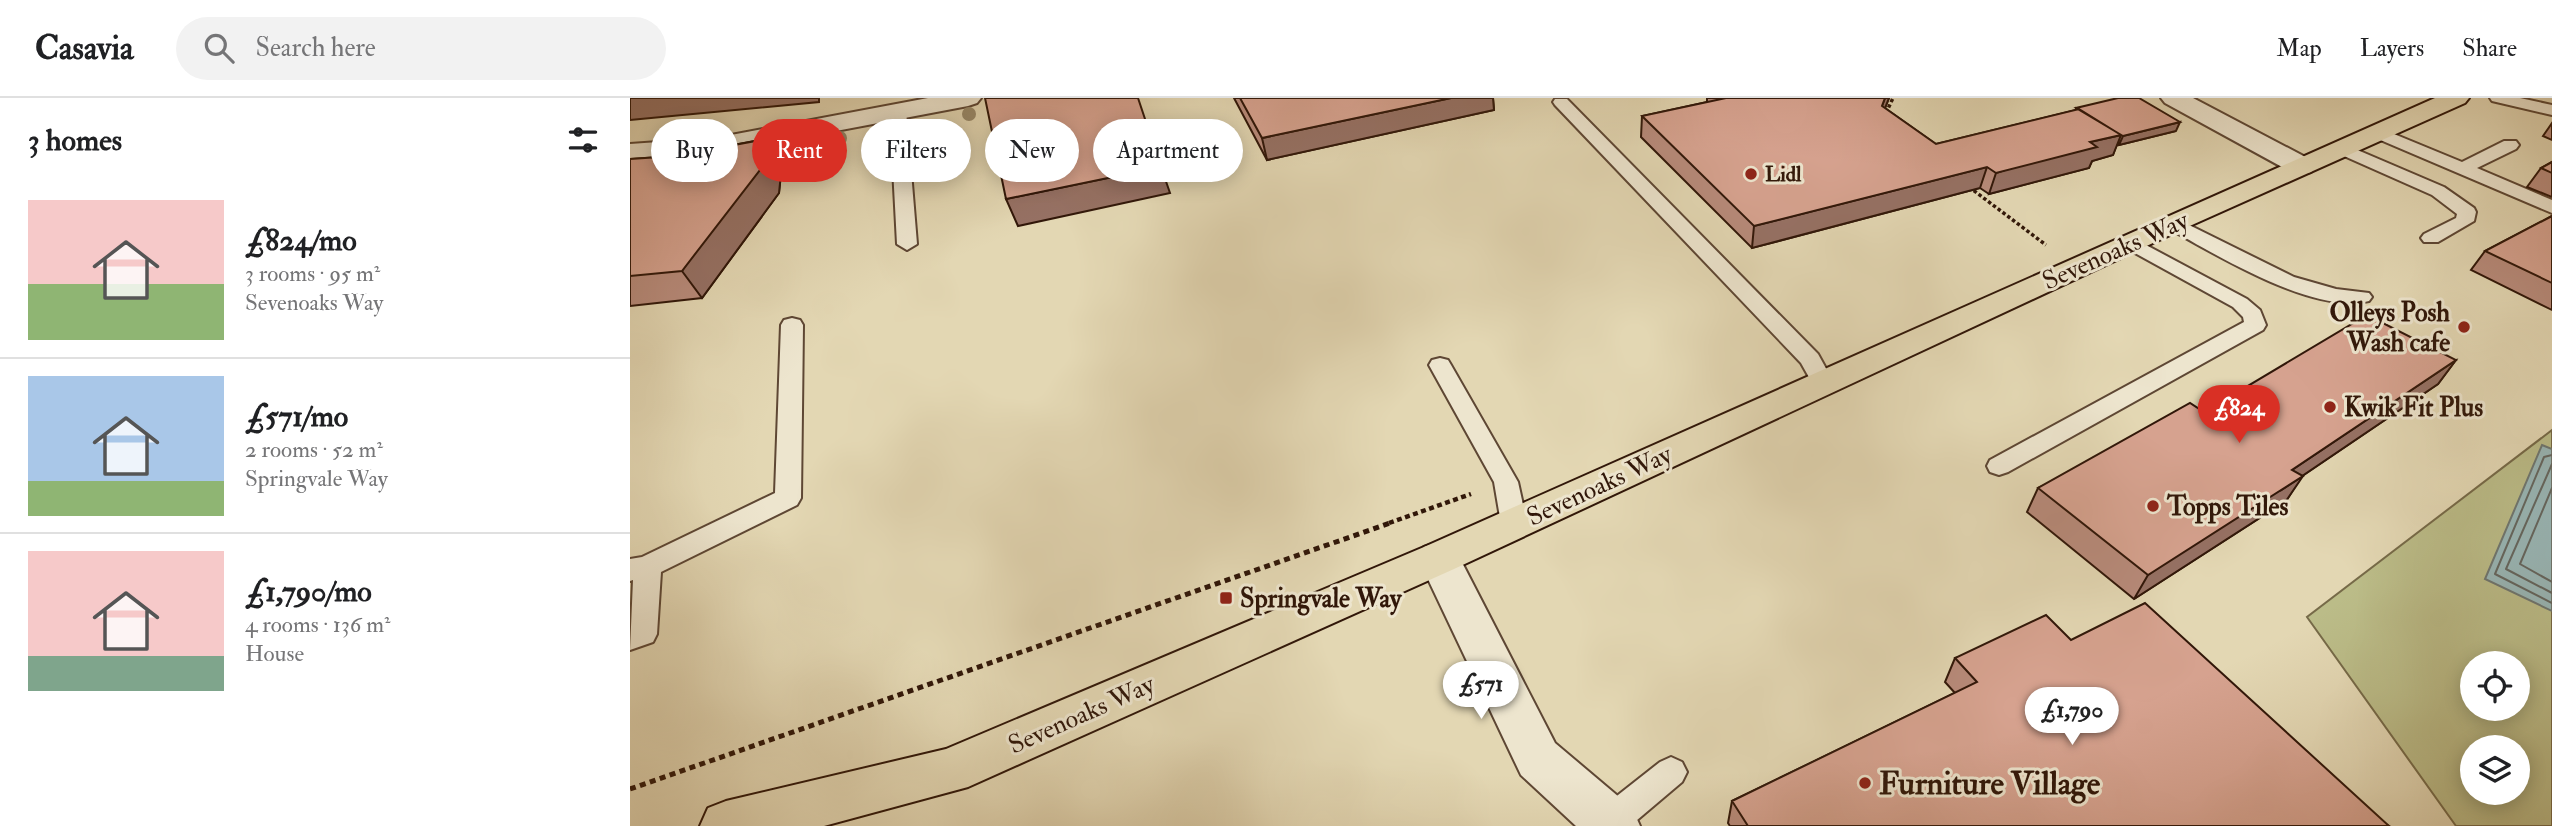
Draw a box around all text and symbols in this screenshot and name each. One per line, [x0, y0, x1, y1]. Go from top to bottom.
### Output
search box [176, 17, 666, 80]
text: Casavia [35, 28, 134, 69]
icon: search [200, 29, 238, 67]
text: Search here [256, 32, 376, 64]
text: Map [2277, 33, 2322, 64]
text: Layers [2360, 33, 2424, 64]
text: Share [2462, 33, 2517, 64]
chip: Buy [651, 119, 738, 182]
chip: Rent [752, 119, 847, 182]
chip: Filters [861, 119, 971, 182]
chip: New [985, 119, 1079, 182]
chip: Apartment [1093, 119, 1243, 182]
icon: filters [564, 121, 602, 159]
text: 3 homes [28, 122, 122, 159]
place label: Lidl [1765, 161, 1802, 188]
marker: Lidl [1743, 166, 1759, 182]
street label: Sevenoaks Way [2037, 204, 2194, 297]
text: £824/mo [245, 222, 357, 259]
icon: home [84, 228, 168, 312]
text: 3 rooms · 95 m² [245, 259, 380, 288]
text: Sevenoaks Way [245, 288, 383, 317]
place label: Olleys Posh Wash cafe [2330, 297, 2450, 359]
marker: Olleys Posh Wash cafe [2456, 319, 2472, 335]
pin: £824 [2198, 386, 2280, 445]
place label: Kwik Fit Plus [2344, 392, 2483, 424]
text: £824 [2214, 393, 2264, 422]
text: £571/mo [245, 398, 348, 435]
marker: Kwik Fit Plus [2322, 399, 2338, 415]
icon: home [84, 404, 168, 488]
text: 2 rooms · 52 m² [245, 435, 383, 464]
street label: Sevenoaks Way [1522, 438, 1678, 533]
text: Springvale Way [245, 464, 388, 493]
place label: Topps Tiles [2166, 491, 2288, 524]
marker: Topps Tiles [2145, 498, 2161, 514]
text: £1,790/mo [245, 573, 372, 610]
icon: home [84, 579, 168, 663]
place label: Springvale Way [1240, 583, 1403, 616]
marker: Springvale Way [1218, 590, 1234, 606]
text: 4 rooms · 136 m² [245, 610, 391, 639]
text: House [245, 639, 304, 668]
map controls [2460, 651, 2530, 805]
button: locate [2460, 651, 2530, 721]
pin: £571 [1440, 662, 1522, 721]
street label: Sevenoaks Way [1003, 668, 1160, 761]
text: £571 [1459, 669, 1503, 698]
pin: £1,790 [2015, 688, 2129, 747]
text: £1,790 [2041, 695, 2103, 724]
button: layers [2460, 735, 2530, 805]
place label: Furniture Village [1879, 764, 2101, 804]
marker: Furniture Village [1857, 775, 1873, 791]

